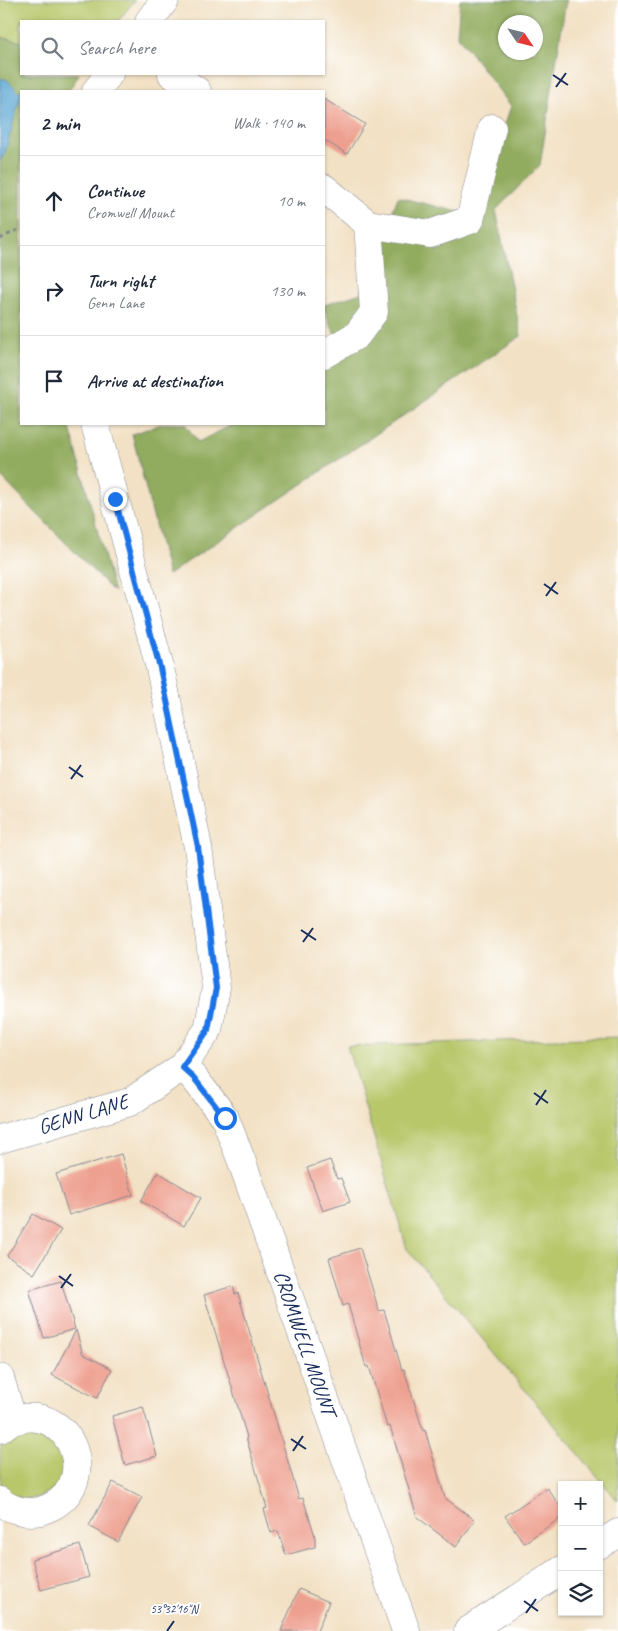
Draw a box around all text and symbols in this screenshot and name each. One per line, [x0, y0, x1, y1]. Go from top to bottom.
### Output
north arrow [498, 15, 543, 60]
search box [20, 20, 325, 75]
icon: search [38, 34, 66, 62]
text: Search here [78, 36, 155, 60]
text: 2 min [40, 110, 80, 136]
text: Walk · 140 m [233, 113, 305, 133]
text: Continue [87, 179, 144, 203]
icon: ahead [40, 187, 68, 215]
text: 10 m [278, 191, 305, 211]
text: Cromwell Mount [87, 203, 174, 223]
text: Turn right [87, 269, 154, 293]
icon: right [40, 277, 68, 305]
text: 130 m [271, 281, 305, 301]
text: Genn Lane [87, 293, 144, 313]
icon: arrive [40, 367, 68, 395]
text: Arrive at destination [87, 369, 223, 393]
route end [104, 488, 127, 511]
street label: GENN LANE [35, 1087, 134, 1140]
route start [214, 1107, 237, 1130]
street label: CROMWELL MOUNT [268, 1267, 344, 1424]
map controls [558, 1481, 603, 1616]
button: + [558, 1481, 603, 1526]
button: − [558, 1526, 603, 1571]
button: layers [558, 1571, 603, 1616]
text: 53°32'16"N [150, 1601, 199, 1617]

